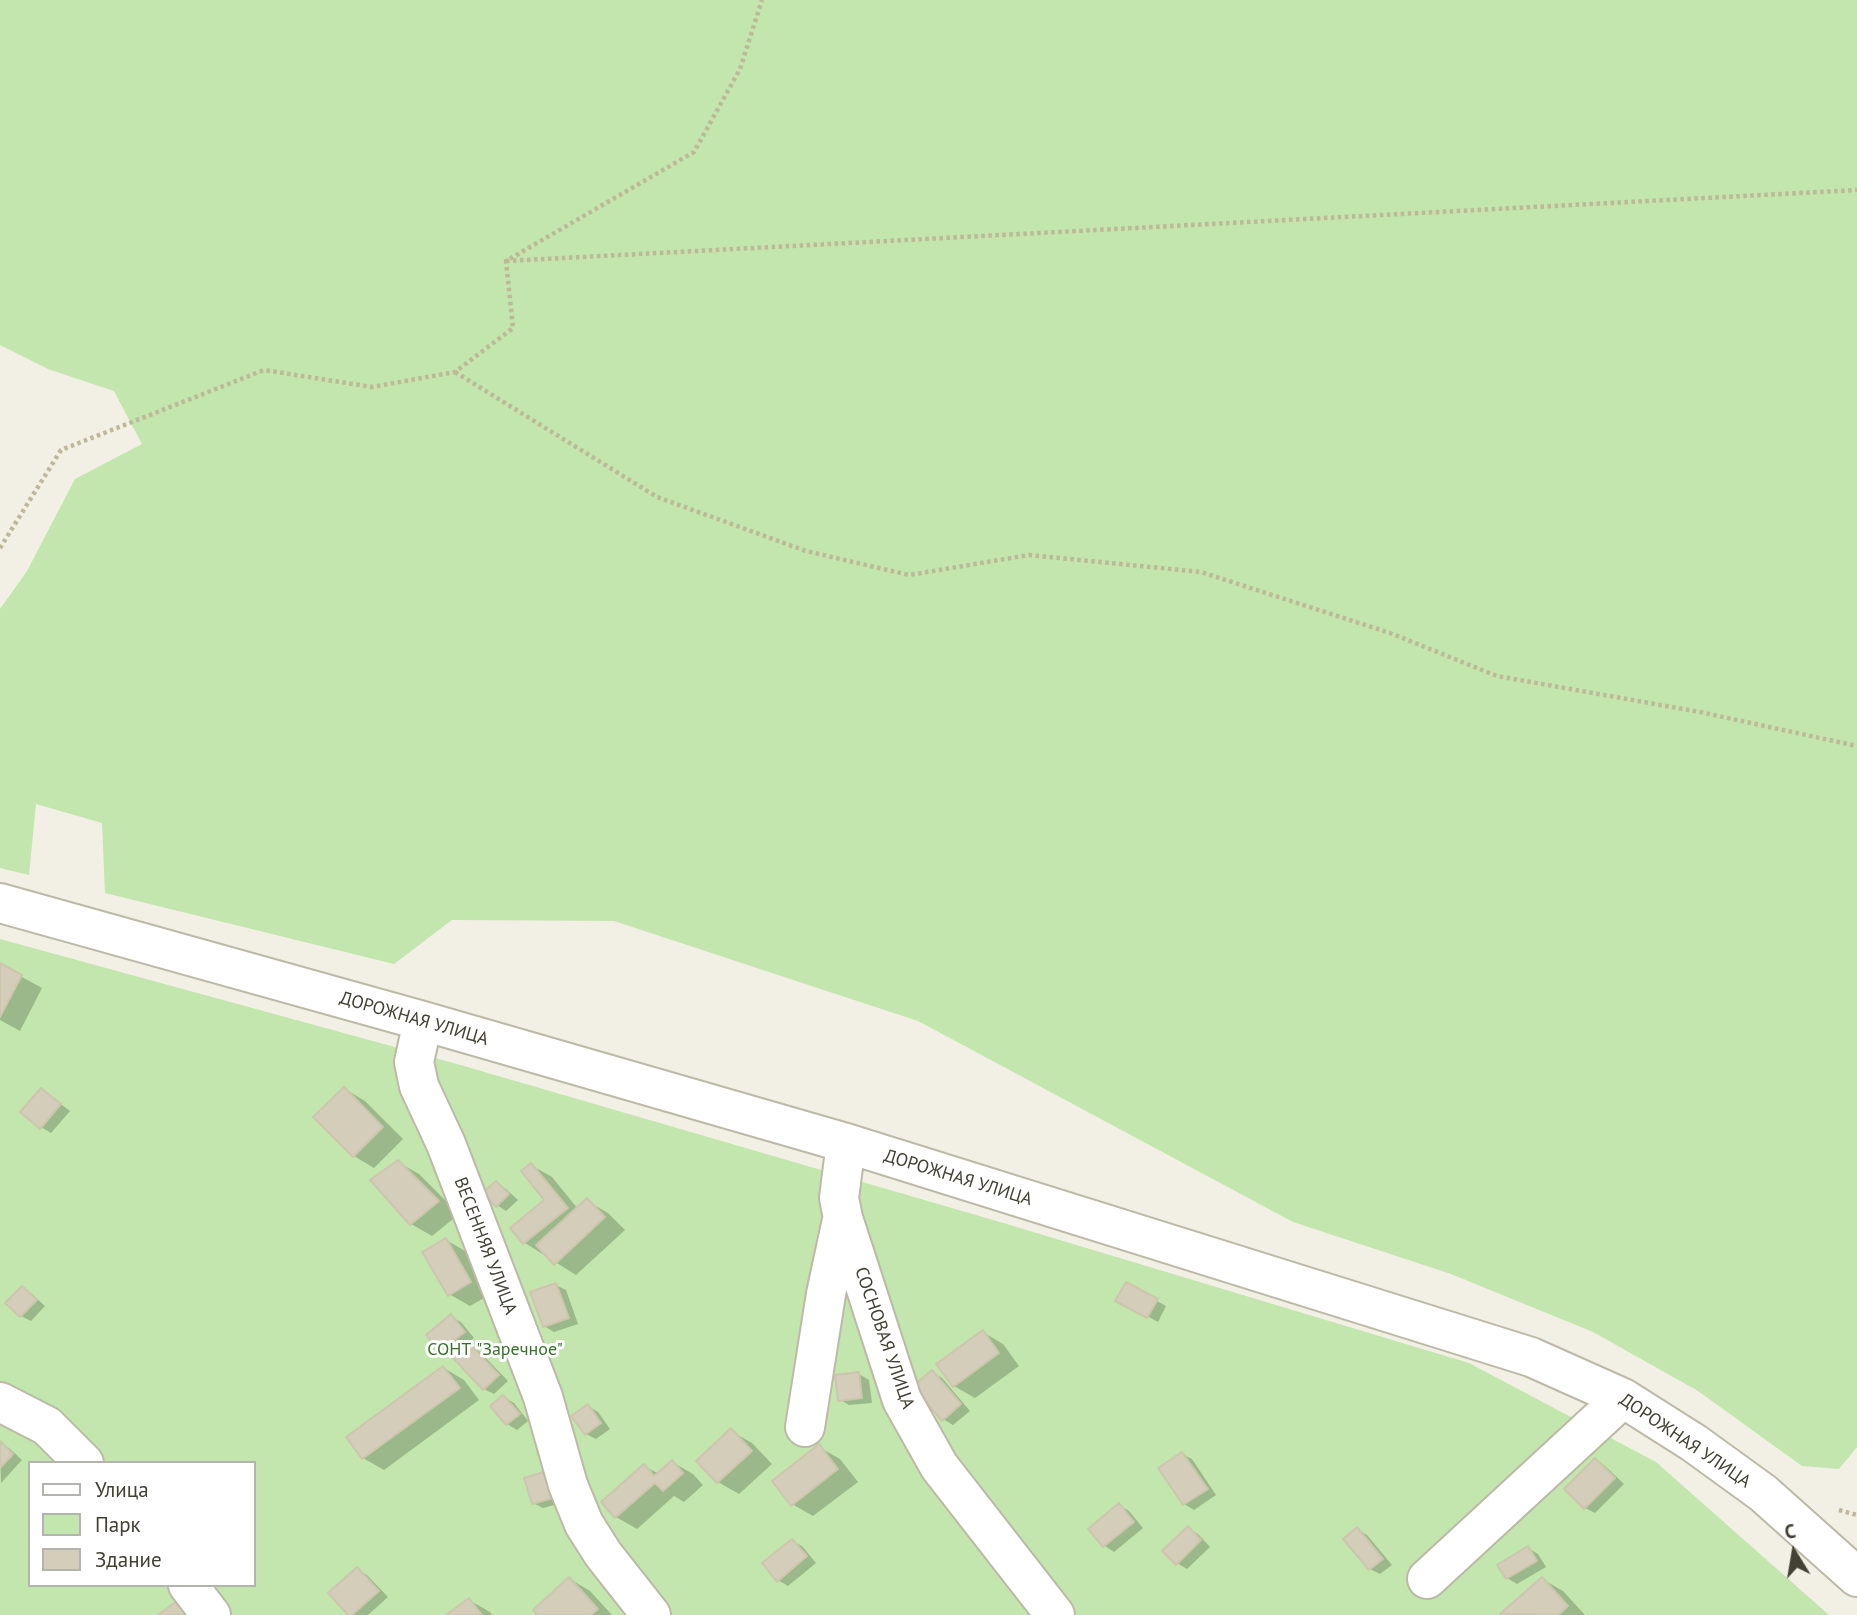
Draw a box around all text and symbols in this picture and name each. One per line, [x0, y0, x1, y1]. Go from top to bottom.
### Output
street label: ДОРОЖНАЯ УЛИЦА [337, 987, 491, 1051]
street label: ДОРОЖНАЯ УЛИЦА [881, 1145, 1035, 1211]
street label: ВЕСЕННЯЯ УЛИЦА [449, 1174, 521, 1318]
street label: СОСНОВАЯ УЛИЦА [850, 1264, 918, 1412]
park label: СОНТ "Заречное" [427, 1339, 563, 1361]
street label: ДОРОЖНАЯ УЛИЦА [1615, 1389, 1755, 1493]
legend [28, 1461, 256, 1587]
text: Улица [95, 1476, 149, 1503]
text: Парк [95, 1511, 141, 1538]
north arrow [1759, 1517, 1829, 1587]
text: С [1782, 1519, 1797, 1544]
text: Здание [95, 1546, 162, 1573]

